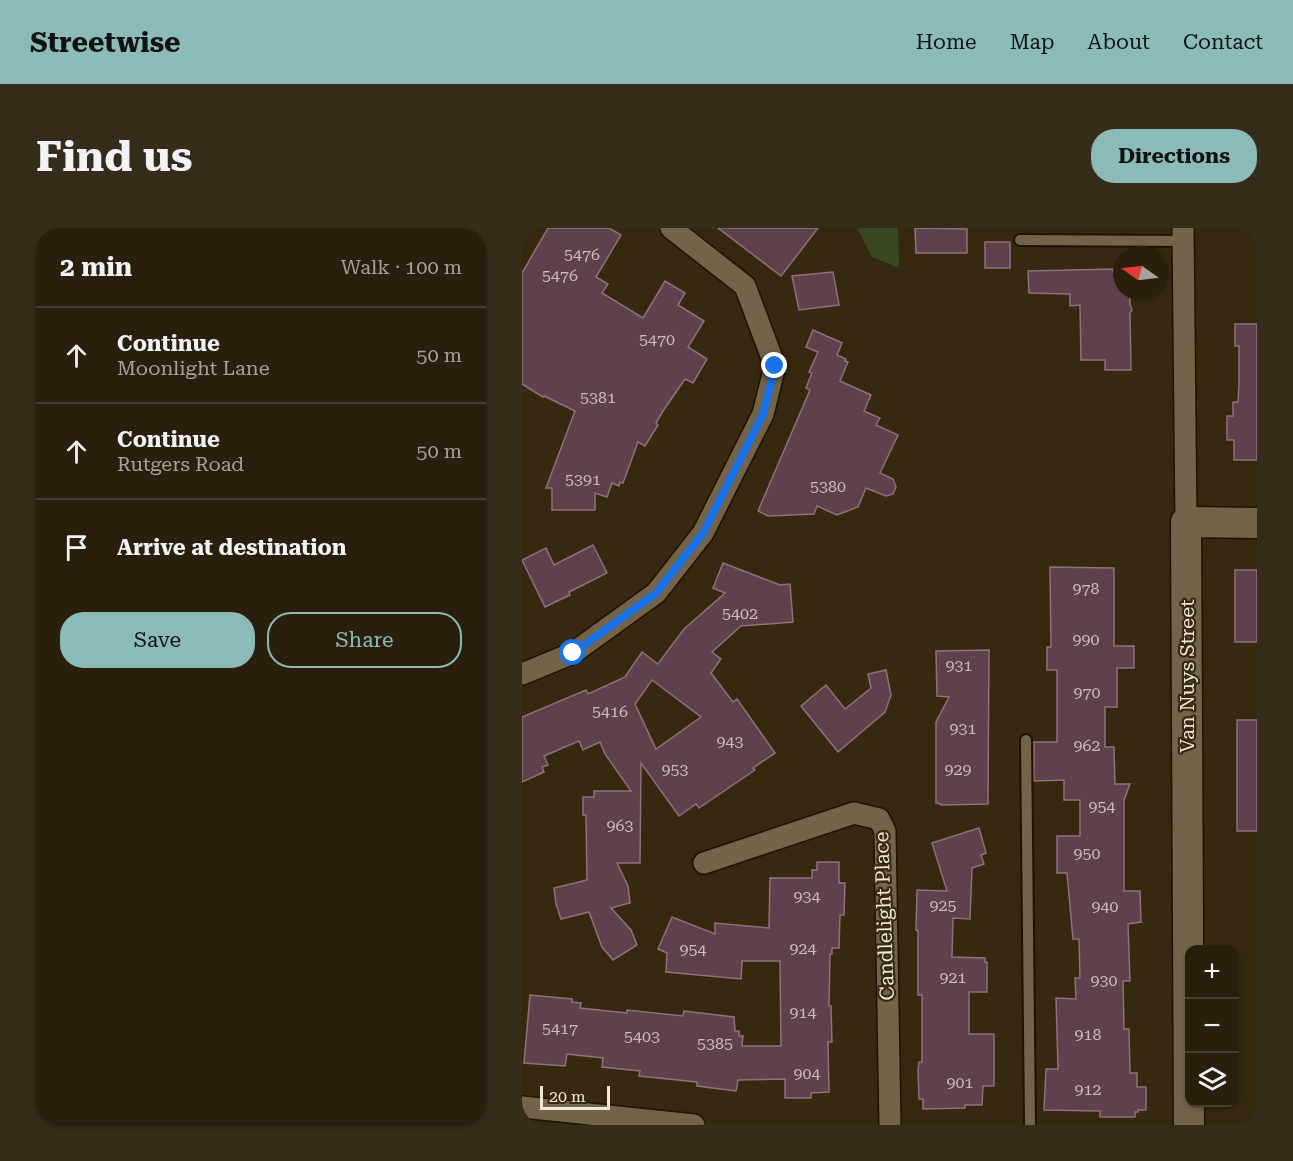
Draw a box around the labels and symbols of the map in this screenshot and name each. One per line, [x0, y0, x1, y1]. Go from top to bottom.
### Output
house number: 5476 [564, 245, 600, 264]
north arrow [1113, 246, 1167, 300]
house number: 5476 [542, 266, 578, 285]
house number: 5470 [639, 330, 675, 349]
route end [761, 352, 787, 378]
house number: 5381 [580, 388, 616, 407]
house number: 5391 [565, 470, 601, 489]
house number: 5380 [810, 477, 846, 496]
house number: 978 [1073, 579, 1099, 598]
street label: Van Nuys Street [1175, 599, 1199, 753]
house number: 5402 [722, 604, 758, 623]
house number: 990 [1073, 630, 1099, 649]
route start [559, 639, 585, 665]
house number: 931 [946, 656, 972, 675]
house number: 970 [1074, 683, 1100, 702]
house number: 5416 [592, 702, 628, 721]
house number: 931 [950, 719, 976, 738]
house number: 943 [717, 732, 743, 751]
house number: 962 [1074, 736, 1100, 755]
house number: 953 [662, 760, 688, 779]
house number: 929 [945, 760, 971, 779]
house number: 954 [1089, 797, 1115, 816]
house number: 963 [607, 816, 633, 835]
street label: Candlelight Place [869, 831, 899, 1001]
house number: 950 [1074, 844, 1100, 863]
house number: 934 [794, 887, 820, 906]
house number: 925 [930, 896, 956, 915]
house number: 940 [1092, 897, 1118, 916]
house number: 924 [790, 939, 816, 958]
house number: 954 [680, 940, 706, 959]
house number: 921 [940, 968, 966, 987]
house number: 930 [1091, 971, 1117, 990]
house number: 914 [790, 1003, 816, 1022]
house number: 5417 [542, 1019, 578, 1038]
house number: 918 [1075, 1025, 1101, 1044]
house number: 5403 [624, 1027, 660, 1046]
house number: 5385 [697, 1034, 733, 1053]
house number: 904 [794, 1064, 820, 1083]
house number: 901 [947, 1073, 973, 1092]
house number: 912 [1075, 1080, 1101, 1099]
scale bar [540, 1083, 610, 1110]

